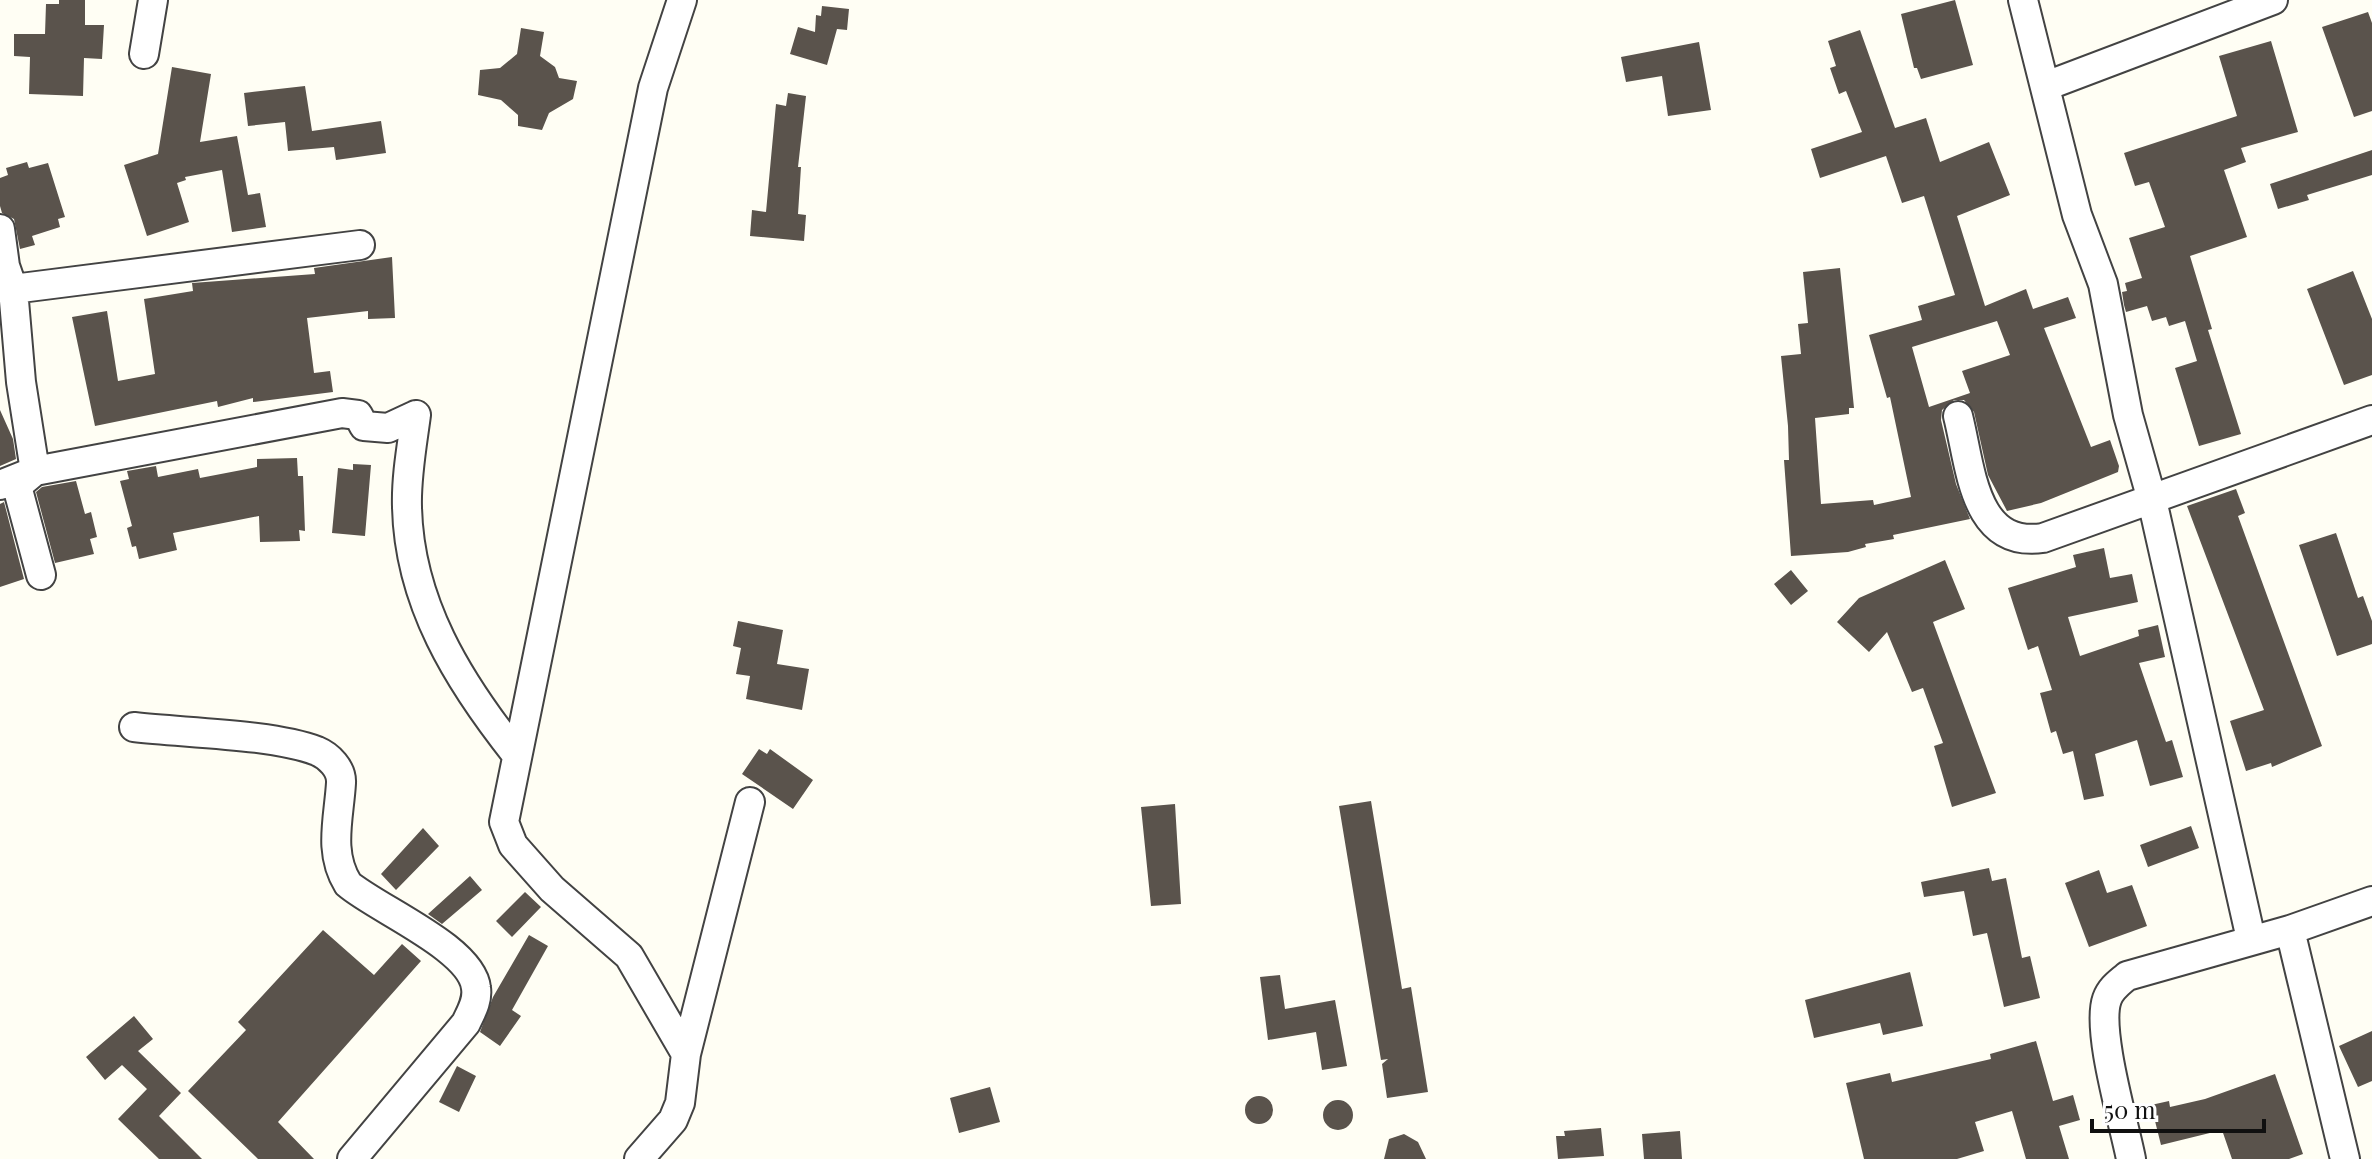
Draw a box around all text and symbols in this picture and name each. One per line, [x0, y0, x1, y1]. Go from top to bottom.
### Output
scale bar [2092, 1083, 2264, 1133]
text: 50 m [2104, 1093, 2156, 1125]

